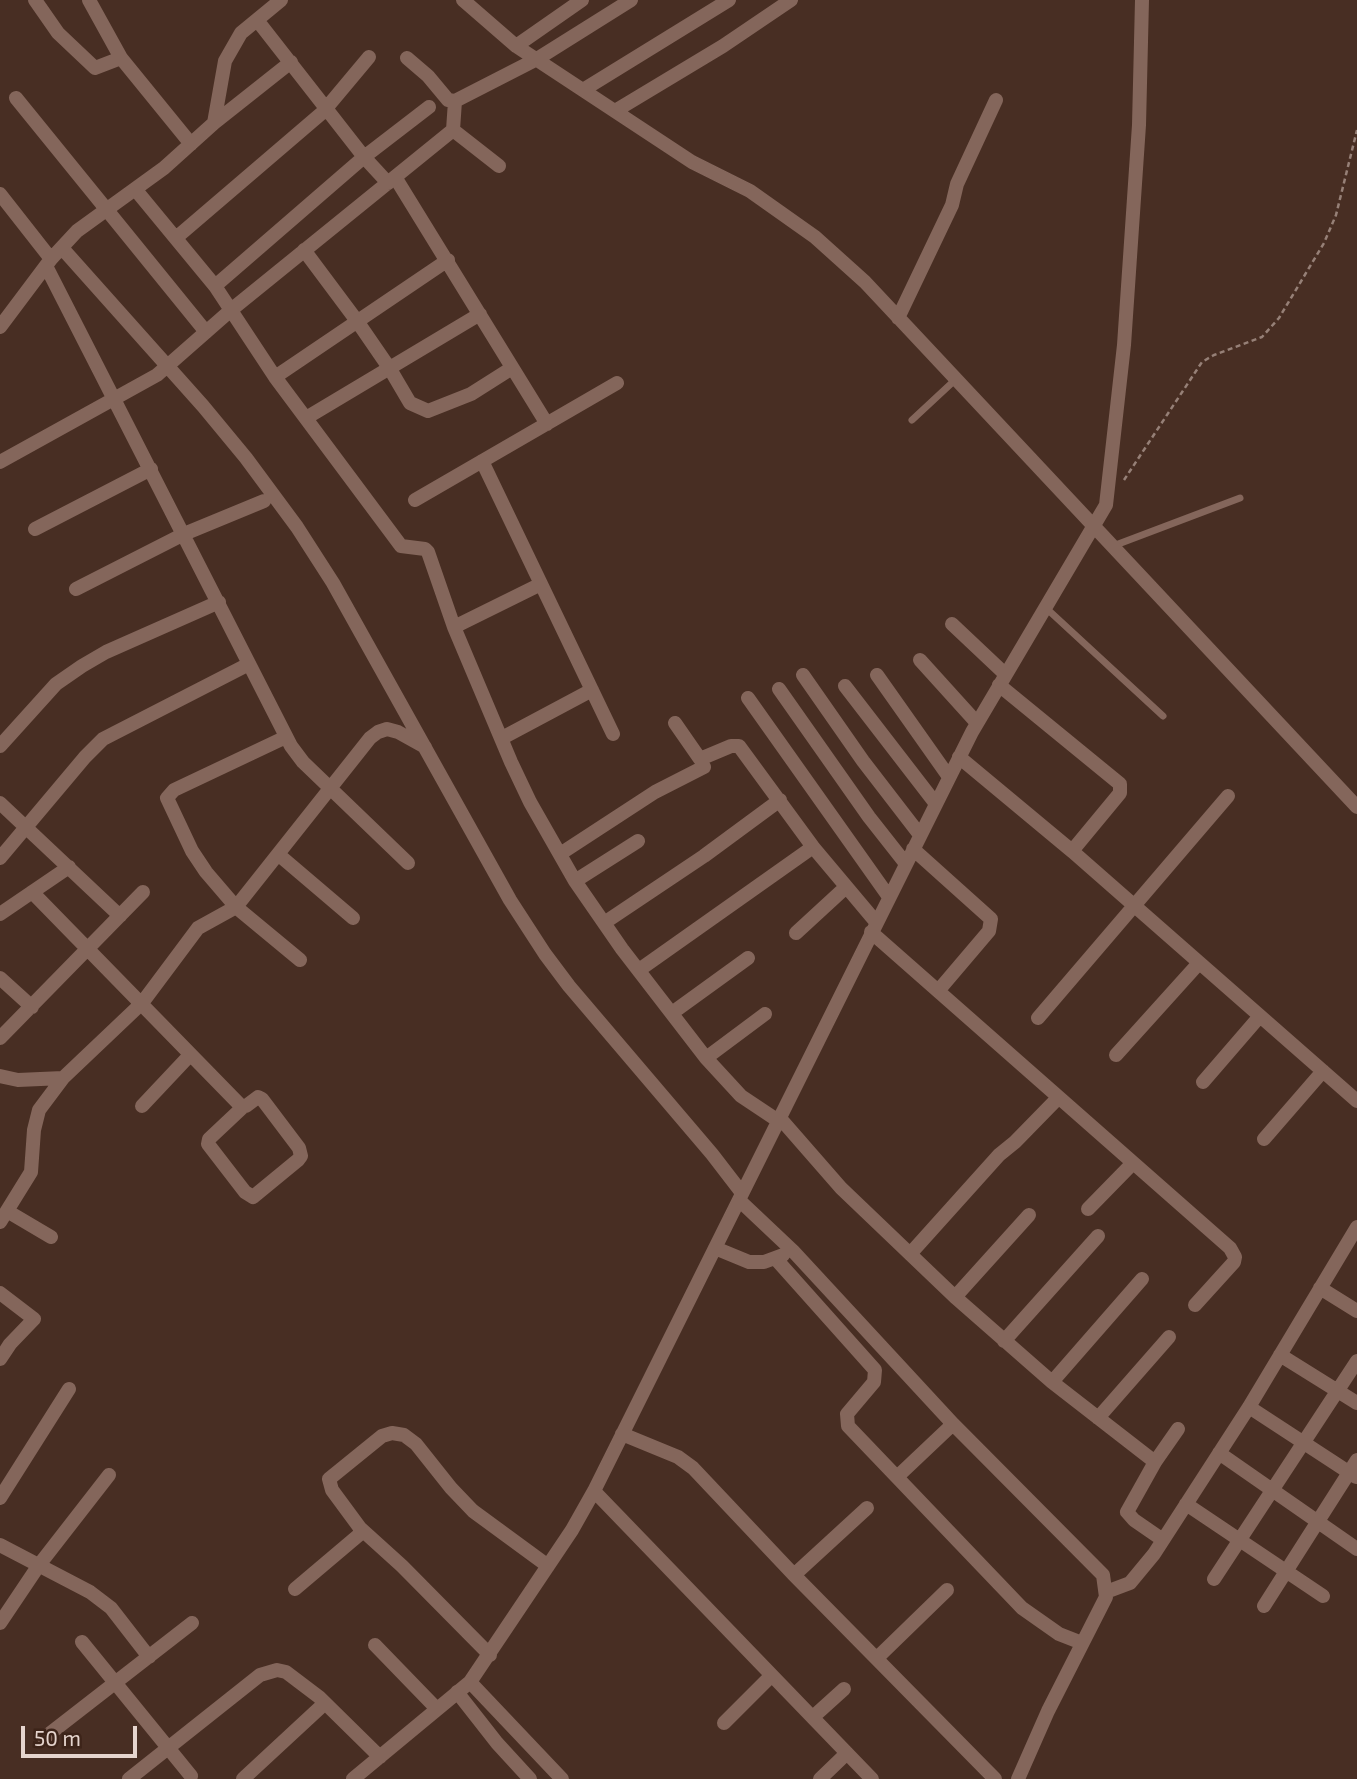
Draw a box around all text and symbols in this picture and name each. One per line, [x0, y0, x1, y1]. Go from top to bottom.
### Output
scale bar [24, 1712, 140, 1756]
text: 50 m [34, 1725, 81, 1750]

